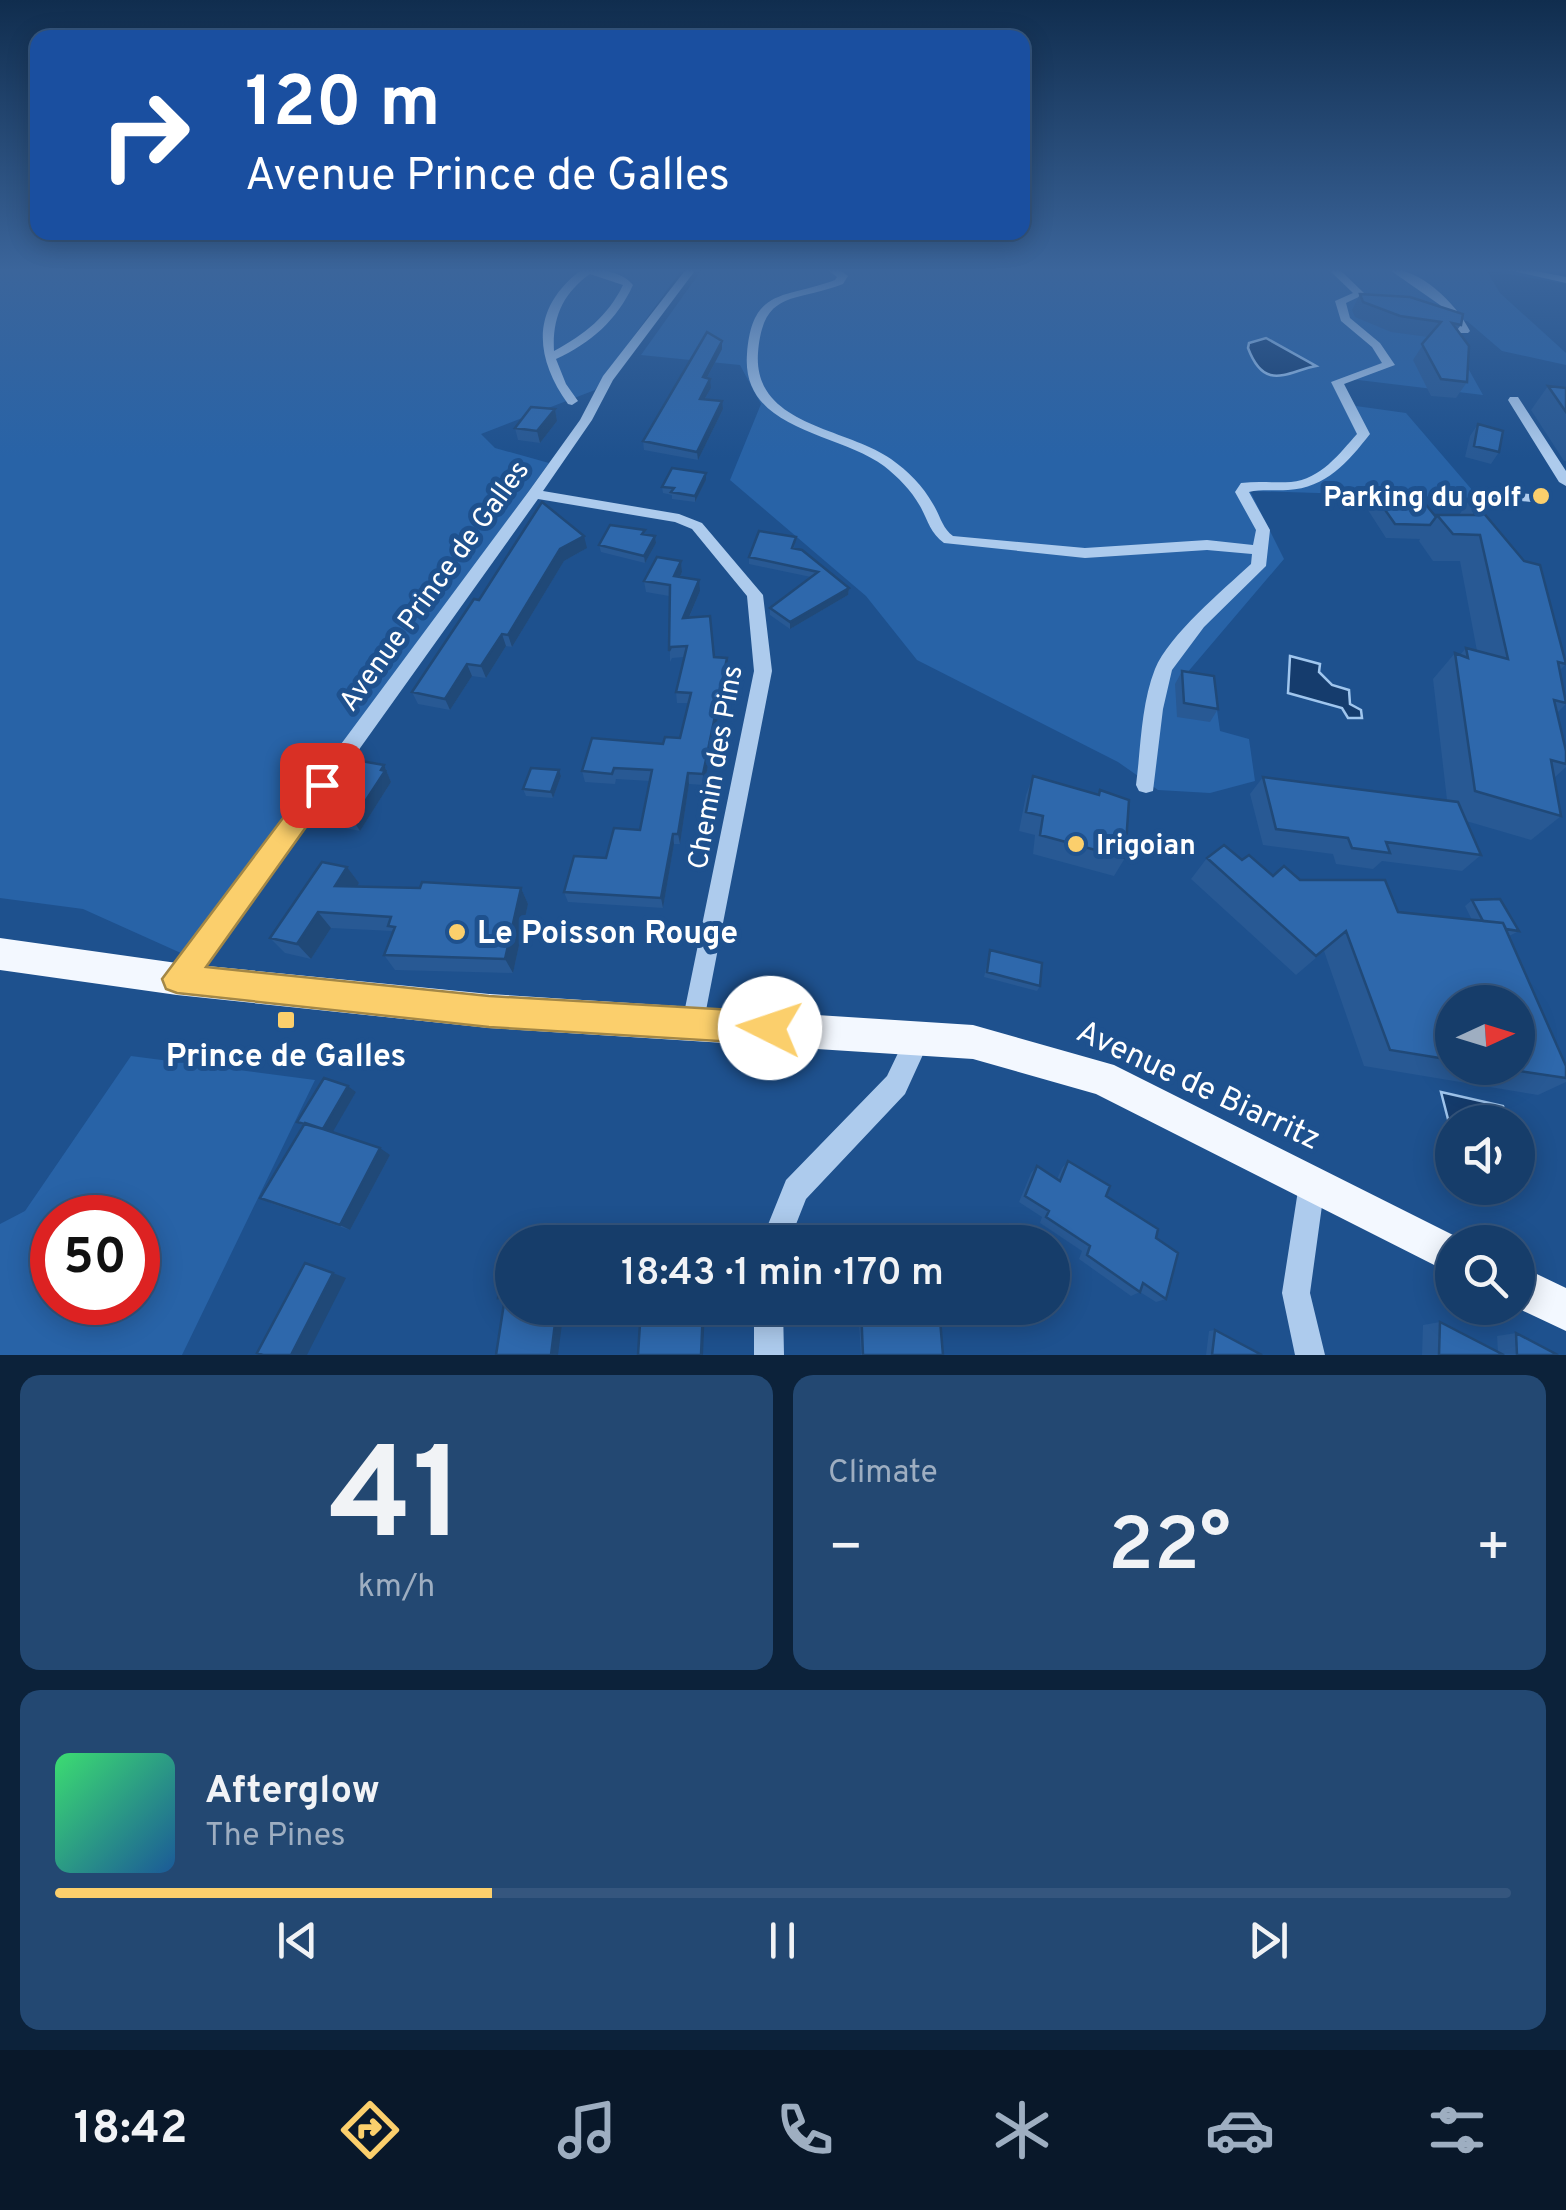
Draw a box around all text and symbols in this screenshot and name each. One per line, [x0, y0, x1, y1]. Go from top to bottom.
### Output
text: 120 m [245, 62, 441, 151]
icon: right [80, 70, 210, 200]
text: Avenue Prince de Galles [245, 149, 730, 206]
street label: Avenue Prince de Galles [332, 454, 539, 719]
place label: Parking du golf [1323, 481, 1521, 517]
marker: Parking du golf [1530, 485, 1552, 507]
street label: Chemin des Pins [681, 663, 753, 872]
pin [280, 743, 365, 828]
icon: arrive [295, 758, 350, 813]
place label: Irigoian [1096, 829, 1196, 865]
marker: Irigoian [1065, 833, 1087, 855]
place label: Le Poisson Rouge [477, 915, 738, 955]
marker: Le Poisson Rouge [446, 921, 468, 943]
position arrow [718, 976, 822, 1080]
north arrow [1435, 985, 1535, 1085]
map controls [1435, 985, 1535, 1325]
marker: Prince de Galles [275, 1009, 297, 1031]
street label: Avenue de Biarritz [1070, 1013, 1326, 1161]
place label: Prince de Galles [166, 1038, 406, 1078]
button: sound [1435, 1105, 1535, 1205]
speed limit sign: 50 [30, 1195, 160, 1325]
button: search [1435, 1225, 1535, 1325]
text: 18:43 · 1 min · 170 m [621, 1250, 944, 1299]
text: 41 [329, 1420, 464, 1585]
text: Climate [828, 1454, 938, 1494]
text: 22° [1108, 1502, 1231, 1597]
text: − [828, 1515, 863, 1585]
text: + [1476, 1515, 1511, 1585]
text: km/h [358, 1568, 435, 1608]
text: Afterglow [205, 1768, 380, 1817]
text: The Pines [205, 1817, 346, 1857]
icon: previous [270, 1913, 325, 1968]
icon: pause [755, 1913, 810, 1968]
icon: next [1241, 1913, 1296, 1968]
icon: directions [335, 2095, 405, 2165]
icon: music [552, 2095, 622, 2165]
icon: phone [770, 2095, 840, 2165]
icon: climate [987, 2095, 1057, 2165]
icon: car [1205, 2095, 1275, 2165]
icon: filters [1422, 2095, 1492, 2165]
text: 18:42 [74, 2102, 187, 2159]

